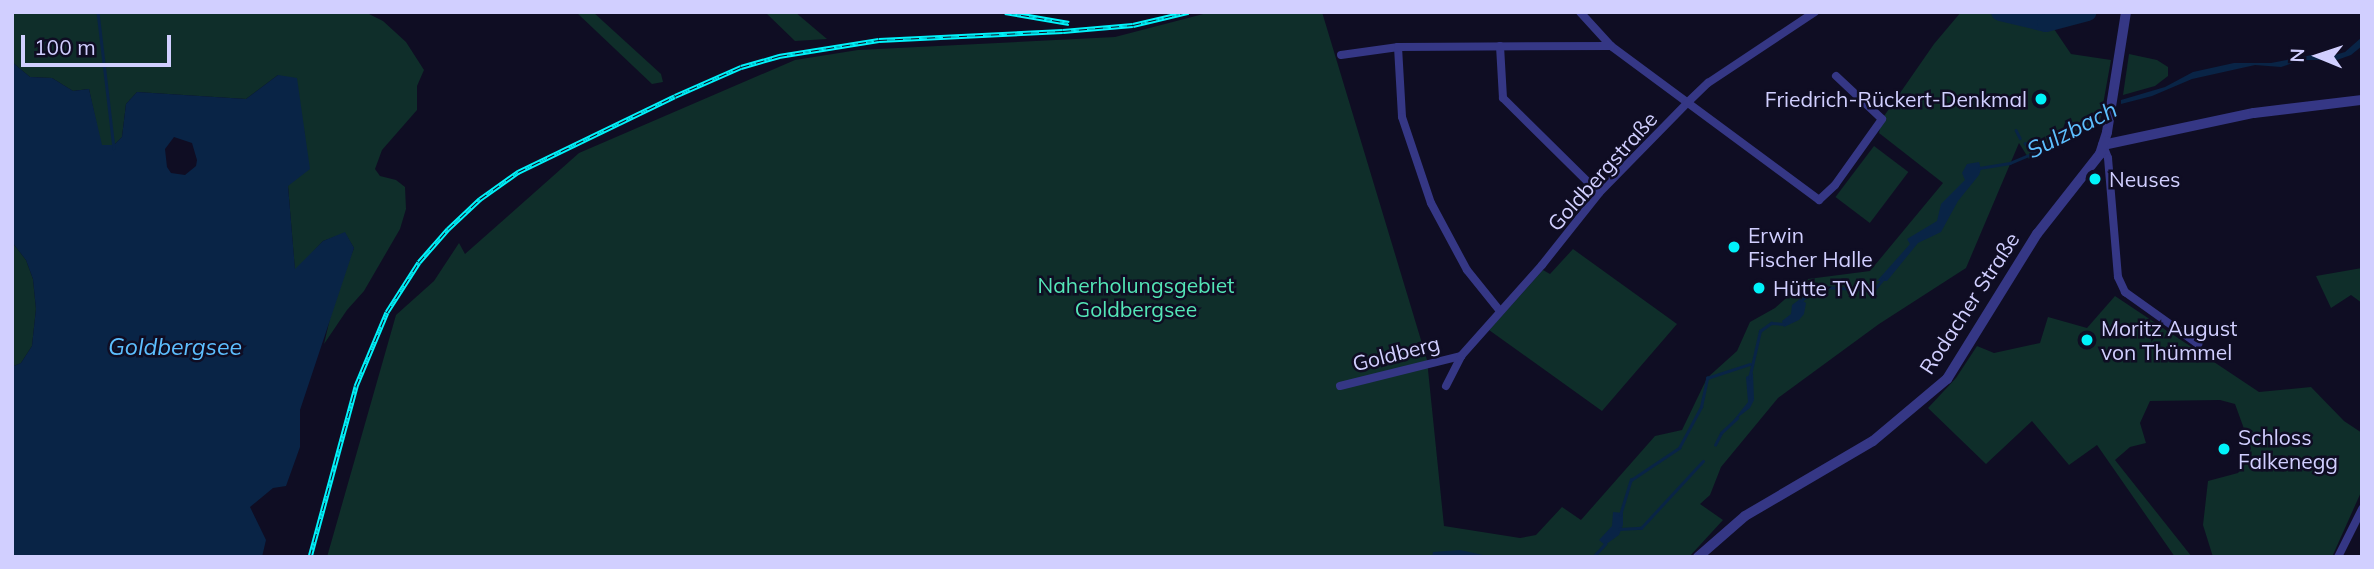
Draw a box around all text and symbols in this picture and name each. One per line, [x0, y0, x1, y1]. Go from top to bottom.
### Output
scale bar [24, 21, 175, 65]
north arrow [2283, 21, 2353, 91]
text: 100 m [34, 34, 96, 60]
text: N [2285, 48, 2309, 63]
place label: Friedrich-Rückert-Denkmal [1765, 86, 2027, 112]
marker: Friedrich-Rückert-Denkmal [2033, 91, 2049, 107]
water label: Sulzbach [2022, 96, 2122, 164]
street label: Goldbergstraße [1542, 106, 1662, 236]
place label: Neuses [2109, 166, 2180, 192]
marker: Neuses [2087, 171, 2103, 187]
place label: Erwin Fischer Halle [1748, 222, 1873, 272]
street label: Rodacher Straße [1914, 227, 2024, 379]
marker: Erwin Fischer Halle [1726, 239, 1742, 255]
park label: Naherholungsgebiet Goldbergsee [1038, 272, 1234, 322]
place label: Hütte TVN [1773, 275, 1876, 301]
marker: Hütte TVN [1751, 280, 1767, 296]
place label: Moritz August von Thümmel [2101, 315, 2237, 365]
street label: Goldberg [1350, 330, 1442, 376]
marker: Moritz August von Thümmel [2079, 332, 2095, 348]
water label: Goldbergsee [108, 333, 242, 361]
place label: Schloss Falkenegg [2238, 424, 2338, 474]
marker: Schloss Falkenegg [2216, 441, 2232, 457]

